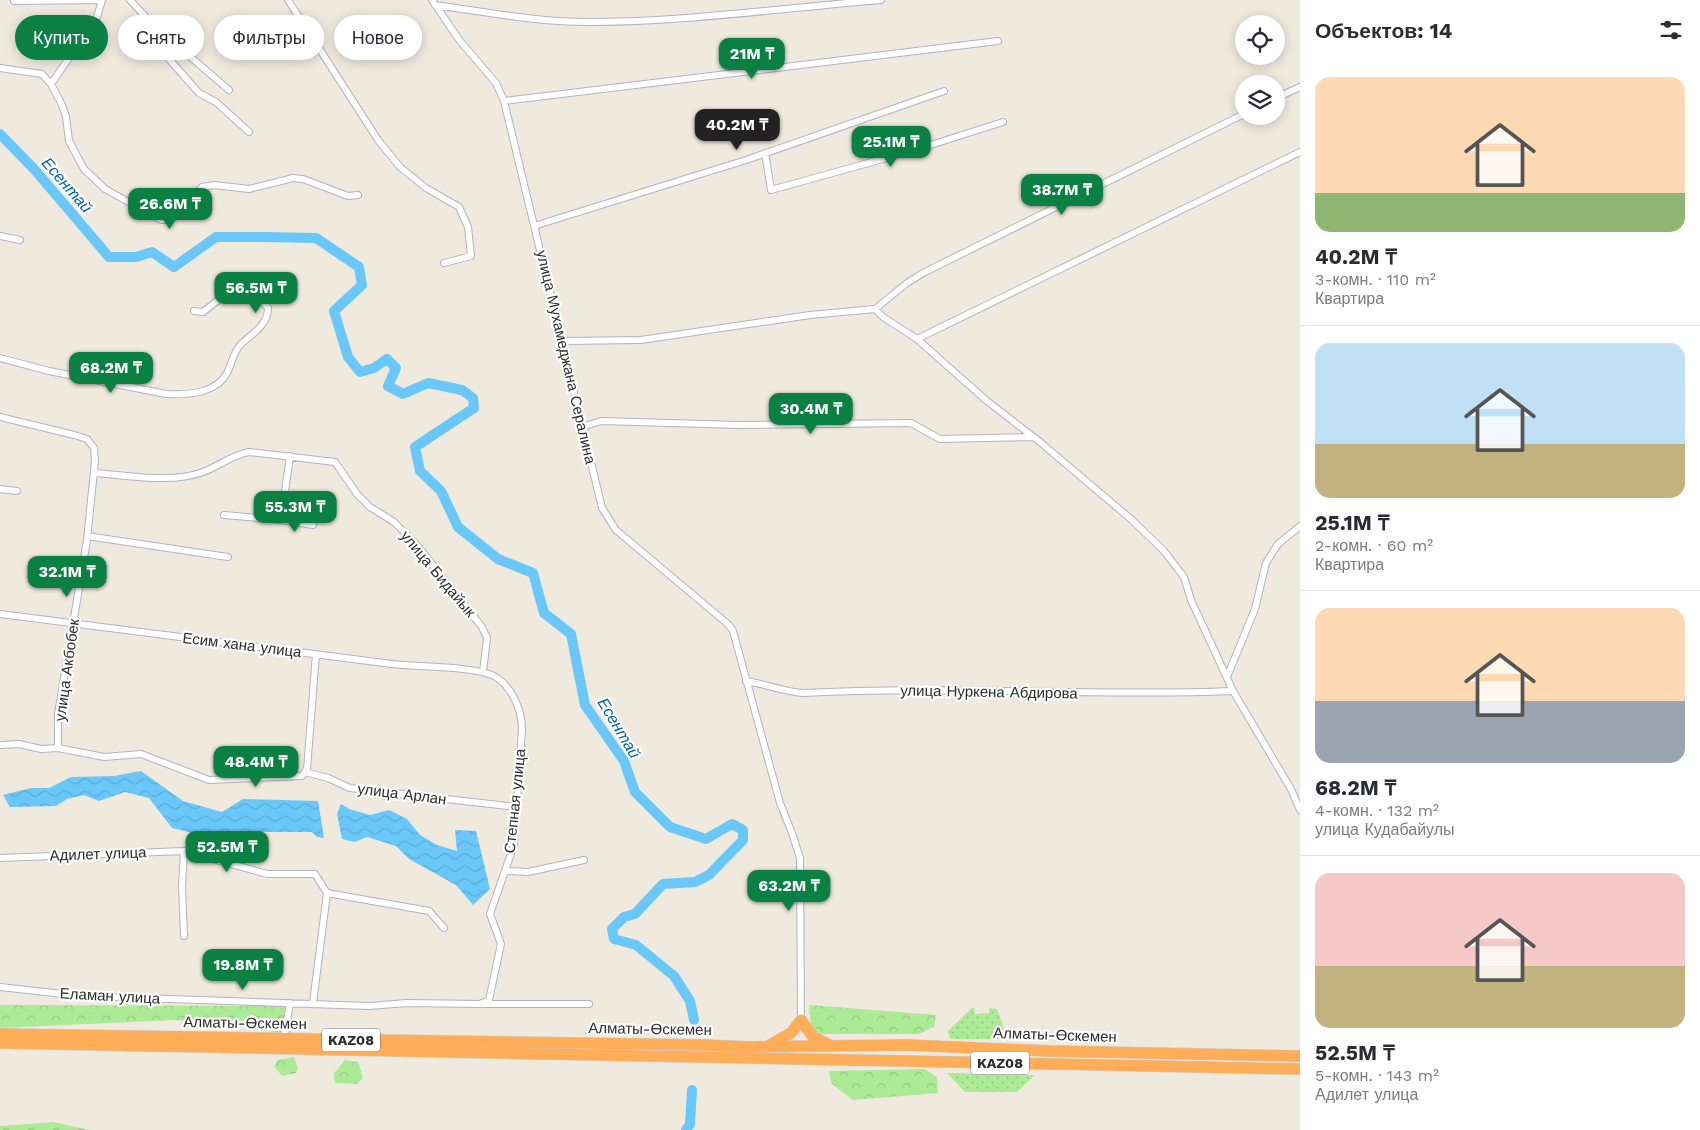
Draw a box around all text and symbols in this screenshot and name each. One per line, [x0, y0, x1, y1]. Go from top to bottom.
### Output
chip: Купить [15, 15, 108, 60]
chip: Снять [118, 15, 204, 60]
chip: Фильтры [214, 15, 324, 60]
chip: Новое [334, 15, 422, 60]
map controls [1235, 15, 1285, 125]
button: locate [1235, 15, 1285, 65]
icon: filters [1657, 16, 1685, 44]
text: Объектов: 14 [1315, 18, 1452, 43]
pin: 21M ₸ [717, 38, 787, 80]
text: 21M ₸ [730, 44, 774, 63]
button: layers [1235, 75, 1285, 125]
pin: 40.2M ₸ [691, 108, 783, 151]
icon: home [1455, 110, 1545, 200]
text: 40.2M ₸ [706, 115, 768, 134]
pin: 25.1M ₸ [845, 126, 937, 168]
text: 25.1M ₸ [863, 132, 919, 151]
water label: Есентай [38, 153, 96, 217]
pin: 38.7M ₸ [1016, 174, 1108, 216]
text: 38.7M ₸ [1032, 180, 1092, 199]
pin: 26.6M ₸ [124, 188, 216, 230]
text: 26.6M ₸ [139, 194, 201, 213]
text: 40.2M ₸ [1315, 244, 1397, 269]
street label: улица Мухамеджана Сералина [533, 248, 600, 466]
text: 3-комн. · 110 m² [1315, 270, 1436, 289]
pin: 56.5M ₸ [210, 272, 302, 314]
text: 56.5M ₸ [225, 278, 287, 297]
text: Квартира [1315, 289, 1384, 308]
pin: 68.2M ₸ [65, 352, 157, 394]
text: 68.2M ₸ [80, 358, 142, 377]
icon: home [1455, 375, 1545, 465]
pin: 30.4M ₸ [765, 392, 857, 435]
text: 30.4M ₸ [780, 399, 842, 418]
pin: 55.3M ₸ [249, 490, 341, 533]
text: 55.3M ₸ [265, 497, 325, 516]
text: 25.1M ₸ [1315, 510, 1389, 535]
street label: улица Бидайык [397, 527, 480, 621]
text: 2-комн. · 60 m² [1315, 536, 1433, 555]
text: Квартира [1315, 555, 1384, 574]
pin: 32.1M ₸ [21, 556, 113, 598]
text: 32.1M ₸ [39, 562, 95, 581]
street label: улица Акбобек [51, 617, 83, 723]
street label: Есим хана улица [181, 629, 303, 661]
icon: home [1455, 640, 1545, 730]
street label: улица Нуркена Абдирова [900, 681, 1079, 703]
water label: Есентай [594, 694, 645, 762]
pin: 48.4M ₸ [210, 746, 302, 788]
street label: Степная улица [501, 747, 530, 854]
text: 48.4M ₸ [224, 752, 288, 771]
text: 68.2M ₸ [1315, 775, 1396, 800]
street label: улица Арлан [356, 780, 448, 808]
text: 4-комн. · 132 m² [1315, 801, 1439, 820]
text: улица Кудабайулы [1315, 820, 1455, 839]
pin: 52.5M ₸ [181, 830, 273, 873]
text: 52.5M ₸ [197, 837, 257, 856]
street label: Адилет улица [49, 843, 147, 865]
pin: 63.2M ₸ [743, 870, 835, 912]
text: 63.2M ₸ [758, 876, 820, 895]
icon: home [1455, 905, 1545, 995]
pin: 19.8M ₸ [197, 948, 289, 991]
text: 19.8M ₸ [213, 955, 273, 974]
street label: Еламан улица [59, 984, 161, 1008]
street label: Алматы-Өскемен [183, 1013, 307, 1033]
street label: Алматы-Өскемен [588, 1019, 712, 1039]
street label: Алматы-Өскемен [993, 1024, 1117, 1046]
road number: KAZ08 [322, 1028, 380, 1052]
text: 52.5M ₸ [1315, 1040, 1395, 1065]
road number: KAZ08 [971, 1052, 1029, 1074]
text: 5-комн. · 143 m² [1315, 1066, 1439, 1085]
text: Адилет улица [1315, 1085, 1418, 1104]

